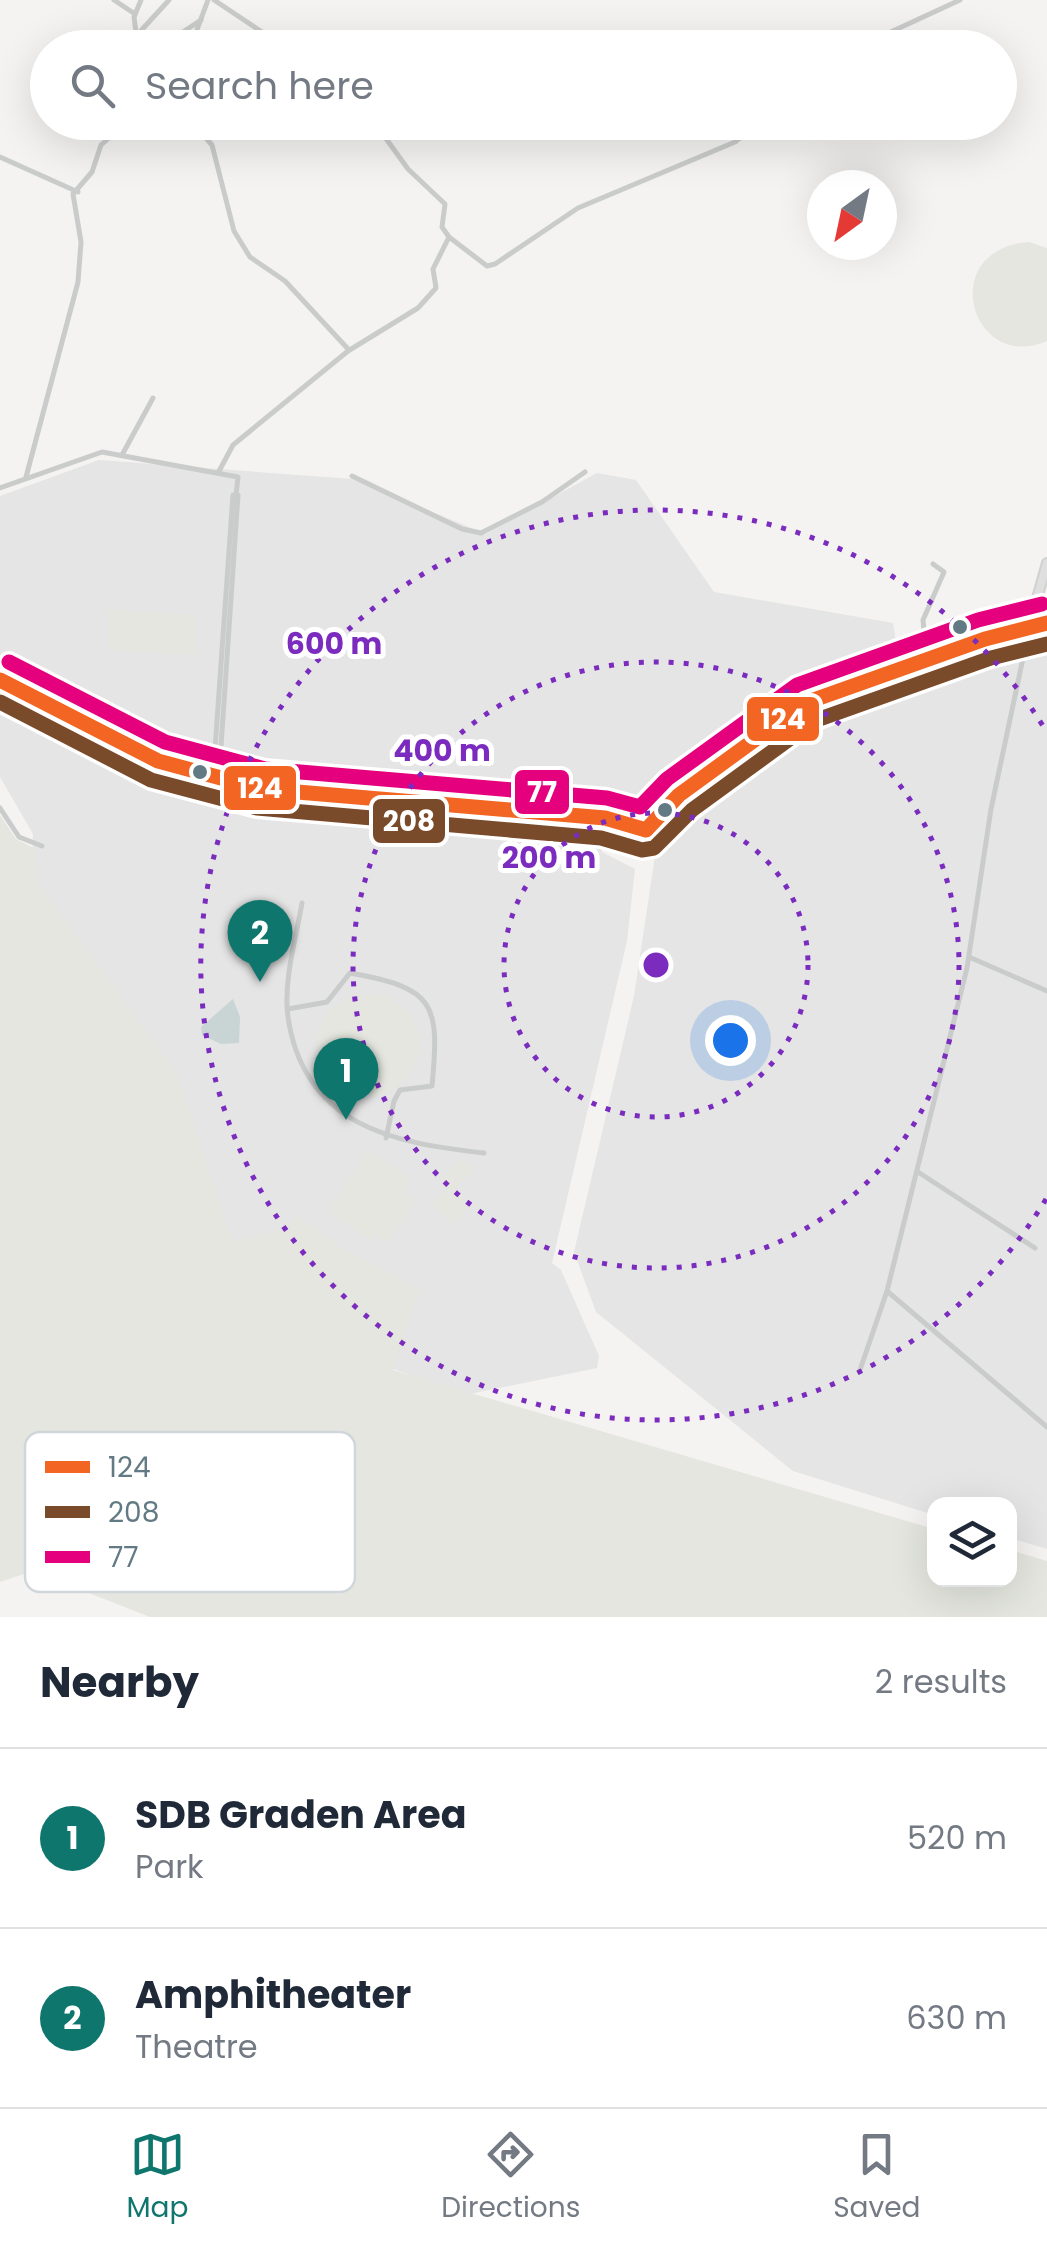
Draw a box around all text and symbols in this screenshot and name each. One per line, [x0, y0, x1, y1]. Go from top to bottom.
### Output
search box [30, 30, 1017, 140]
icon: search [65, 58, 120, 113]
text: Search here [145, 59, 374, 112]
north arrow [807, 170, 897, 260]
unlabelled marker [950, 617, 970, 637]
text: 600 m [286, 622, 382, 665]
line badge: 124 [745, 695, 821, 743]
text: 124 [760, 700, 806, 739]
text: 400 m [393, 729, 491, 772]
unlabelled marker [190, 762, 210, 782]
line badge: 124 [222, 764, 298, 812]
line badge: 77 [513, 768, 571, 816]
text: 124 [237, 769, 283, 808]
text: 77 [527, 773, 557, 812]
line badge: 208 [371, 797, 447, 845]
unlabelled marker [655, 800, 675, 820]
text: 208 [383, 802, 435, 841]
text: 200 m [502, 836, 596, 879]
pin: 2 [228, 900, 292, 982]
centre of rings [638, 947, 674, 983]
your location [705, 1015, 756, 1066]
pin: 1 [314, 1038, 378, 1120]
legend [25, 1432, 355, 1592]
text: 124 [108, 1448, 151, 1487]
text: 208 [108, 1493, 159, 1532]
map controls [927, 1497, 1017, 1587]
button: layers [927, 1497, 1017, 1587]
text: 77 [108, 1538, 139, 1577]
text: Nearby [40, 1653, 199, 1712]
text: 2 results [875, 1659, 1007, 1704]
text: SDB Graden Area [135, 1788, 466, 1841]
text: 1 [66, 1815, 79, 1860]
text: 520 m [907, 1815, 1007, 1860]
text: Park [135, 1844, 204, 1889]
text: Amphitheater [135, 1968, 411, 2021]
text: 2 [63, 1995, 82, 2040]
text: 630 m [906, 1995, 1007, 2040]
text: Theatre [135, 2024, 258, 2069]
tab: Map [126, 2127, 188, 2229]
tab: Directions [441, 2127, 580, 2229]
tab: Saved [833, 2127, 921, 2229]

